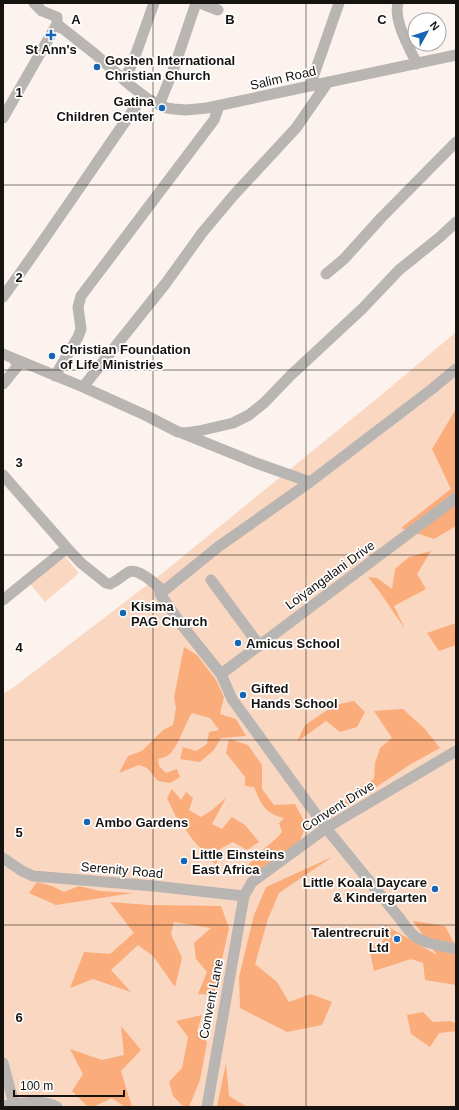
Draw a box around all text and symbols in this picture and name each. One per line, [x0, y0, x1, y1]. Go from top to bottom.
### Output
text: A [71, 12, 81, 27]
text: B [225, 12, 235, 27]
text: C [377, 12, 387, 27]
north arrow [407, 12, 447, 52]
text: N [428, 19, 442, 33]
marker: St Ann's [46, 30, 56, 40]
place label: St Ann's [25, 42, 77, 57]
place label: Goshen International Christian Church [105, 53, 235, 83]
marker: Goshen International Christian Church [92, 62, 102, 72]
street label: Salim Road [249, 63, 317, 93]
text: 1 [15, 85, 23, 100]
place label: Gatina Children Center [56, 94, 155, 124]
marker: Gatina Children Center [157, 103, 167, 113]
text: 2 [15, 270, 23, 285]
place label: Christian Foundation of Life Ministries [60, 342, 191, 372]
marker: Christian Foundation of Life Ministries [47, 351, 57, 361]
text: 3 [15, 455, 23, 470]
street label: Loiyangalani Drive [282, 537, 378, 613]
place label: Kisima PAG Church [131, 599, 207, 629]
marker: Kisima PAG Church [118, 608, 128, 618]
place label: Amicus School [246, 636, 340, 651]
marker: Amicus School [233, 638, 243, 648]
text: 4 [15, 640, 23, 655]
place label: Gifted Hands School [251, 681, 338, 711]
marker: Gifted Hands School [238, 690, 248, 700]
street label: Convent Drive [299, 778, 377, 834]
place label: Ambo Gardens [95, 815, 188, 830]
marker: Ambo Gardens [82, 817, 92, 827]
text: 5 [15, 825, 23, 840]
place label: Little Einsteins East Africa [192, 847, 284, 877]
marker: Little Einsteins East Africa [179, 856, 189, 866]
street label: Serenity Road [80, 859, 164, 881]
place label: Little Koala Daycare & Kindergarten [303, 875, 427, 905]
marker: Little Koala Daycare & Kindergarten [430, 884, 440, 894]
place label: Talentrecruit Ltd [311, 925, 390, 955]
marker: Talentrecruit Ltd [392, 934, 402, 944]
street label: Convent Lane [196, 958, 226, 1040]
text: 6 [15, 1010, 23, 1025]
scale bar [14, 1072, 124, 1098]
text: 100 m [20, 1079, 53, 1093]

